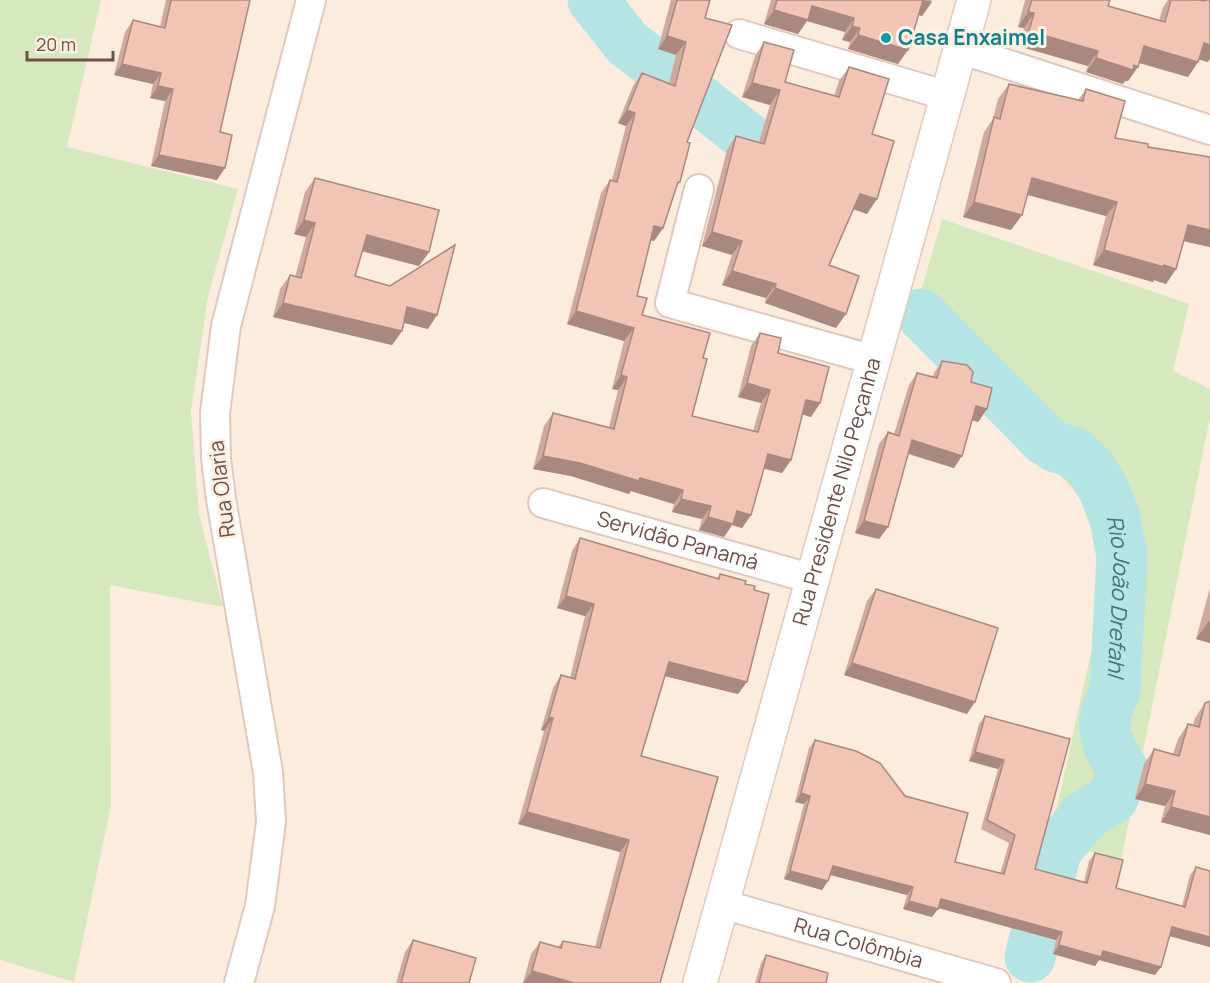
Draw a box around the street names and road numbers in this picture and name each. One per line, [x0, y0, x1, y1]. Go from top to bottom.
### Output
street label: Rua Presidente Nilo Peçanha [785, 354, 887, 629]
street label: Rua Olaria [201, 439, 241, 539]
street label: Servidão Panamá [594, 504, 762, 576]
street label: Rua Colômbia [791, 910, 927, 974]

